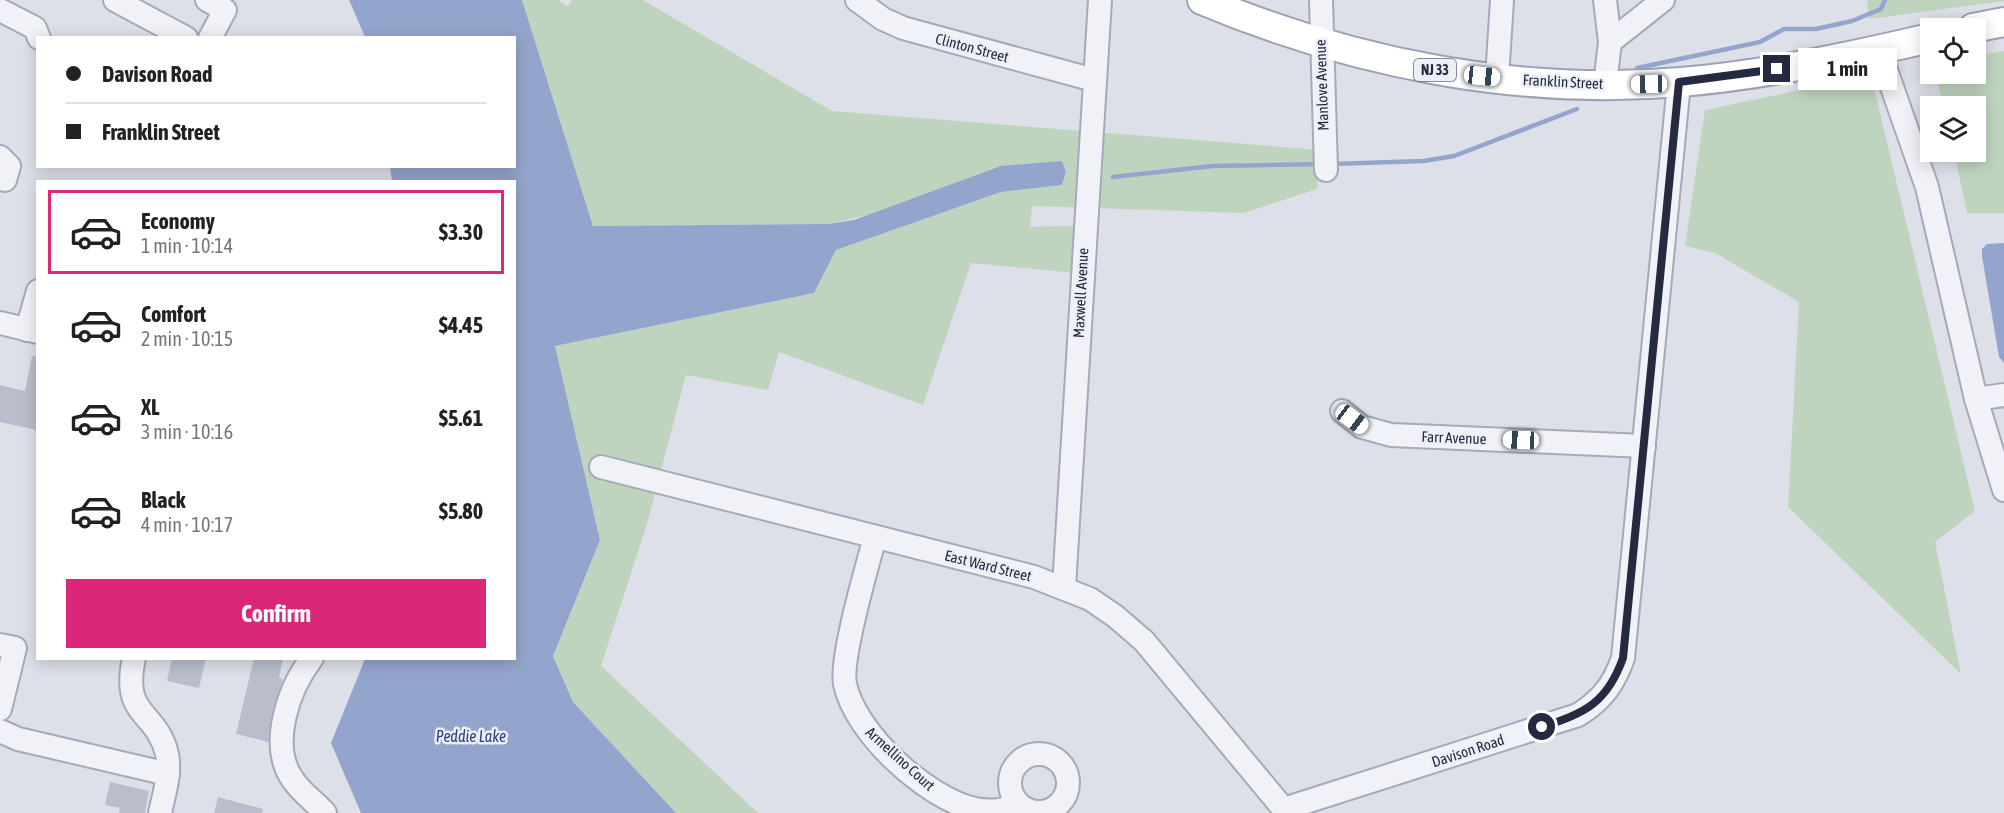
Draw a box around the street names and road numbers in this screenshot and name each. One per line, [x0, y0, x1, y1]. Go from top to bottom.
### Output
street label: Clinton Street [934, 30, 1011, 65]
street label: Manlove Avenue [1311, 39, 1332, 131]
road number: NJ 33 [1414, 59, 1456, 81]
street label: Franklin Street [1522, 71, 1604, 92]
street label: Maxwell Avenue [1070, 247, 1091, 338]
street label: Farr Avenue [1421, 428, 1487, 447]
street label: East Ward Street [943, 547, 1033, 585]
street label: Armellino Court [862, 723, 938, 794]
street label: Davison Road [1429, 731, 1506, 770]

